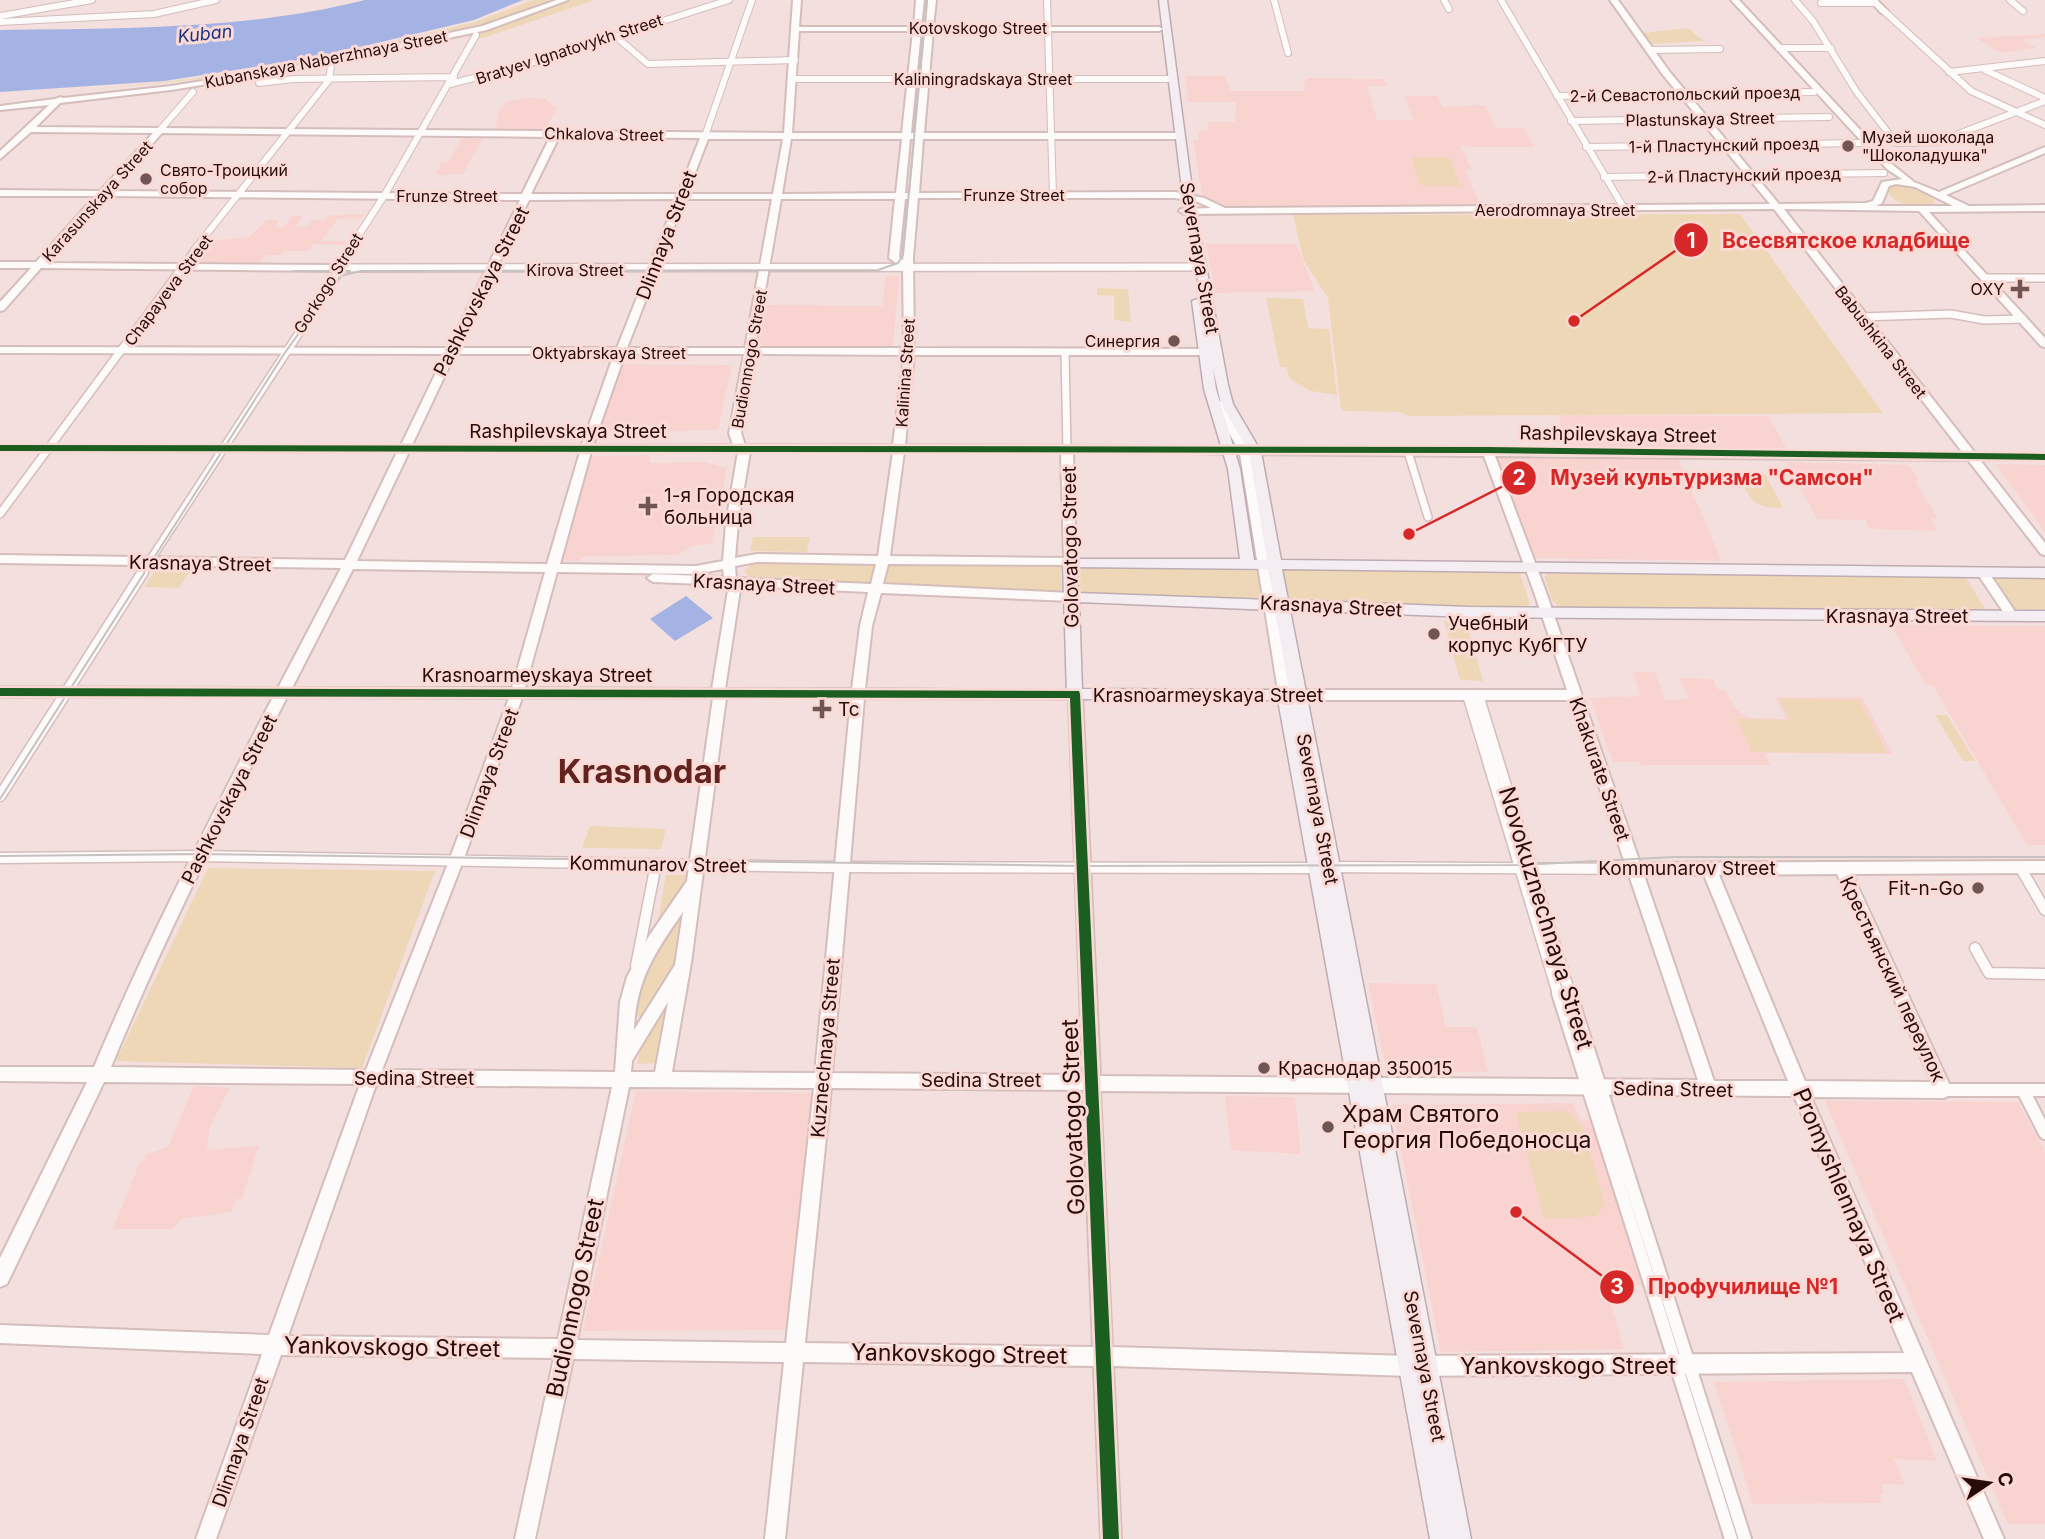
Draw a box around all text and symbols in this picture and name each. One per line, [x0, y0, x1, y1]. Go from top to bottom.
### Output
street label: Bratyev Ignatovykh Street [473, 9, 665, 89]
street label: Kotovskogo Street [909, 18, 1047, 38]
water label: Kuban [177, 20, 233, 47]
street label: Kubanskaya Naberzhnaya Street [203, 26, 449, 92]
street label: Kaliningradskaya Street [894, 69, 1072, 89]
street label: 2-й Севастопольский проезд [1570, 82, 1800, 106]
street label: Plastunskaya Street [1625, 108, 1775, 130]
street label: Chkalova Street [544, 123, 664, 145]
place label: Музей шоколада "Шоколадушка" [1862, 127, 1994, 165]
street label: 1-й Пластунский проезд [1629, 133, 1819, 157]
street label: Karasunskaya Street [38, 136, 156, 266]
marker: Музей шоколада "Шоколадушка" [1840, 138, 1856, 154]
place label: Свято-Троицкий собор [160, 160, 288, 198]
street label: 2-й Пластунский проезд [1647, 163, 1841, 187]
street label: Dlinnaya Street [631, 168, 702, 303]
marker: Свято-Троицкий собор [138, 171, 154, 187]
street label: Severnaya Street [1175, 180, 1224, 336]
street label: Frunze Street [963, 185, 1065, 205]
street label: Frunze Street [396, 186, 498, 206]
street label: Aerodromnaya Street [1475, 200, 1635, 220]
street label: Pashkovskaya Street [429, 203, 534, 380]
callout: Всесвятское кладбище [1673, 219, 1984, 261]
text: 1 [1686, 228, 1696, 253]
text: Всесвятское кладбище [1722, 228, 1970, 253]
street label: Gorkogo Street [289, 229, 367, 337]
street label: Chapayeva Street [120, 230, 216, 350]
street label: Kirova Street [526, 260, 624, 280]
place label: OXY [1971, 279, 2004, 299]
marker: OXY [2010, 279, 2030, 299]
street label: Babushkina Street [1831, 282, 1931, 402]
street label: Budionnogo Street [727, 288, 771, 430]
street label: Kalinina Street [891, 318, 919, 428]
place label: Синергия [1085, 331, 1160, 351]
marker: Синергия [1166, 333, 1182, 349]
street label: Oktyabrskaya Street [532, 343, 686, 363]
street label: Rashpilevskaya Street [469, 420, 667, 443]
street label: Rashpilevskaya Street [1519, 421, 1717, 448]
callout: Музей культуризма "Самсон" [1502, 457, 1888, 499]
text: 2 [1512, 465, 1526, 490]
text: Музей культуризма "Самсон" [1550, 465, 1874, 490]
street label: Golovatogo Street [1058, 466, 1083, 628]
place label: 1-я Городская больница [664, 484, 795, 529]
marker: 1-я Городская больница [638, 496, 658, 516]
street label: Krasnaya Street [129, 551, 271, 576]
street label: Krasnaya Street [692, 569, 836, 600]
street label: Krasnaya Street [1259, 591, 1403, 622]
street label: Krasnaya Street [1826, 605, 1968, 628]
place label: Учебный корпус КубГТУ [1448, 612, 1587, 657]
marker: Учебный корпус КубГТУ [1426, 626, 1442, 642]
street label: Krasnoarmeyskaya Street [422, 664, 652, 687]
street label: Krasnoarmeyskaya Street [1093, 684, 1323, 707]
street label: Khakurate Street [1564, 694, 1635, 844]
place label: Тс [838, 698, 860, 721]
marker: Тс [812, 699, 832, 719]
street label: Dlinnaya Street [455, 705, 524, 841]
street label: Pashkovskaya Street [177, 711, 282, 888]
street label: Severnaya Street [1292, 732, 1343, 887]
district label: Krasnodar [558, 751, 726, 791]
street label: Novokuznechnaya Street [1493, 783, 1599, 1053]
street label: Kommunarov Street [569, 851, 747, 878]
street label: Kommunarov Street [1598, 857, 1776, 880]
street label: Крестьянский переулок [1835, 873, 1951, 1086]
place label: Fit-n-Go [1888, 877, 1964, 900]
marker: Fit-n-Go [1970, 880, 1986, 896]
street label: Kuznechnaya Street [806, 957, 845, 1139]
street label: Golovatogo Street [1056, 1018, 1090, 1215]
place label: Краснодар 350015 [1278, 1057, 1453, 1080]
marker: Краснодар 350015 [1256, 1060, 1272, 1076]
street label: Sedina Street [354, 1067, 474, 1090]
street label: Sedina Street [921, 1069, 1041, 1092]
street label: Sedina Street [1613, 1077, 1733, 1102]
street label: Promyshlennaya Street [1787, 1084, 1911, 1326]
place label: Храм Святого Георгия Победоносца [1342, 1100, 1591, 1154]
marker: Храм Святого Георгия Победоносца [1320, 1119, 1336, 1135]
street label: Budionnogo Street [540, 1196, 610, 1400]
callout: Профучилище №1 [1599, 1266, 1852, 1308]
text: 3 [1610, 1274, 1624, 1299]
text: Профучилище №1 [1648, 1274, 1838, 1299]
street label: Severnaya Street [1399, 1289, 1450, 1444]
street label: Yankovskogo Street [284, 1331, 501, 1363]
street label: Yankovskogo Street [851, 1338, 1068, 1370]
street label: Yankovskogo Street [1460, 1352, 1677, 1380]
street label: Dlinnaya Street [207, 1374, 273, 1510]
north arrow [1954, 1448, 2024, 1518]
text: С [1992, 1470, 2018, 1489]

